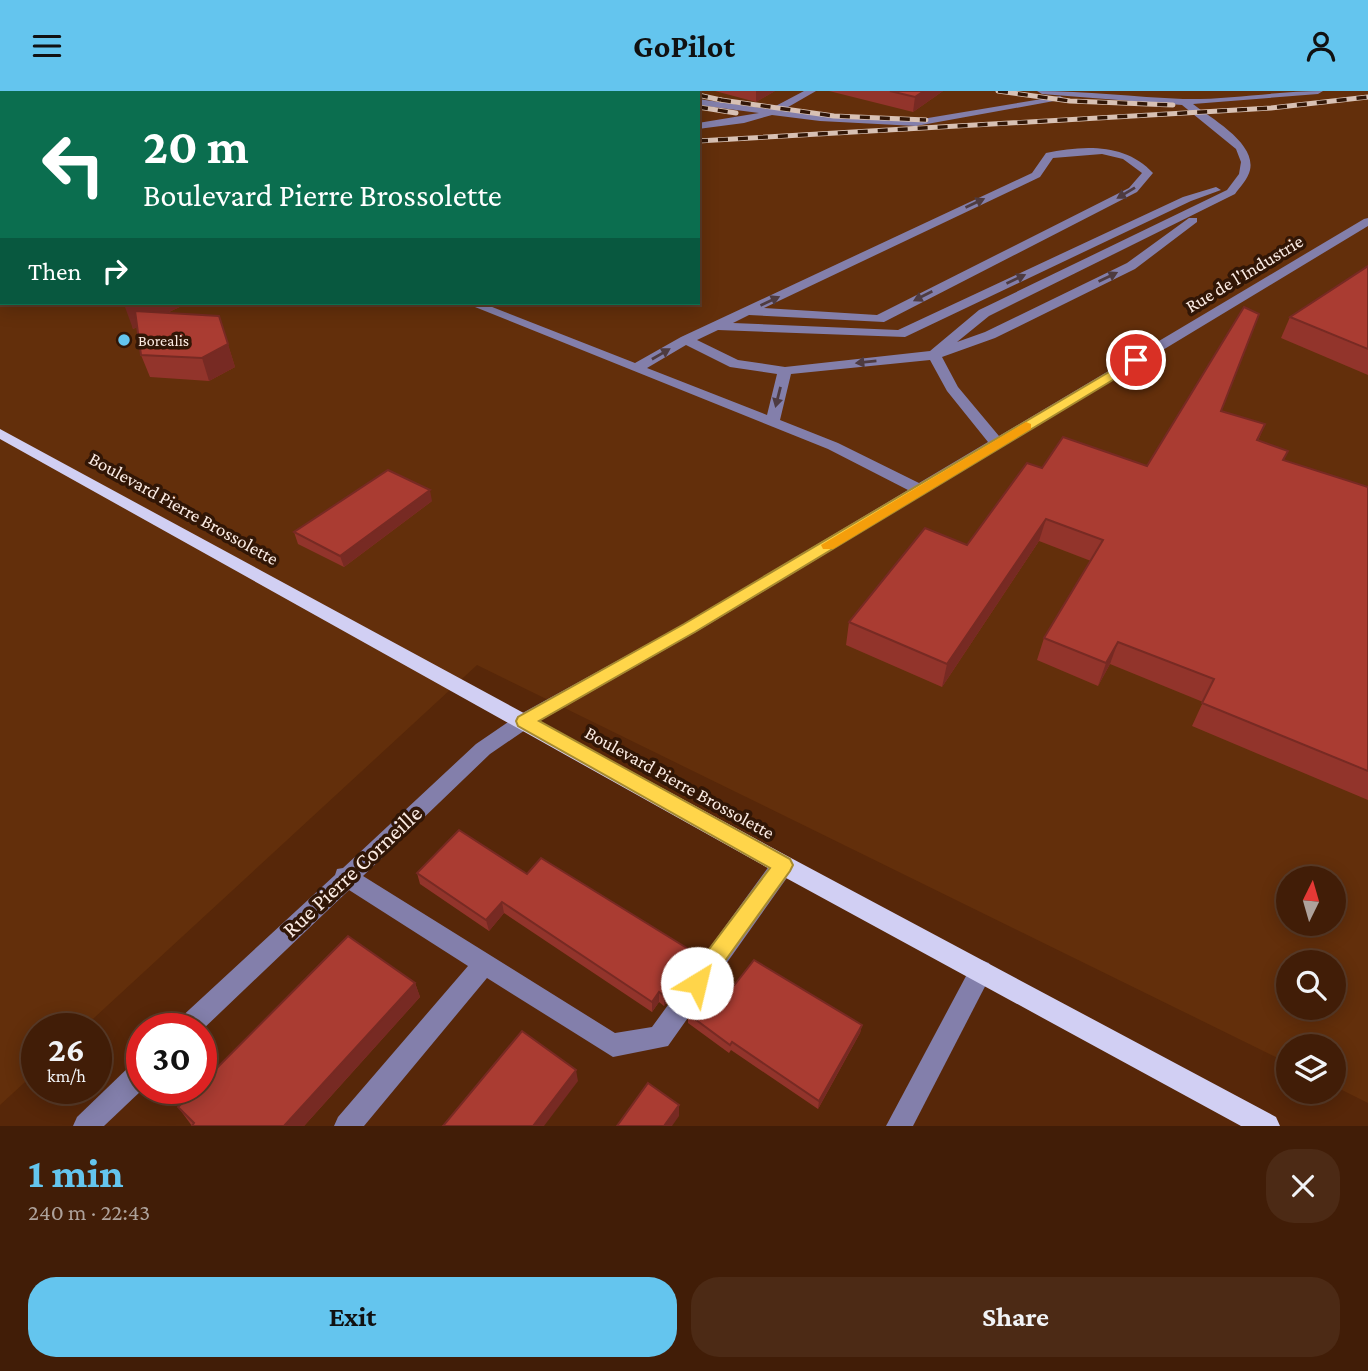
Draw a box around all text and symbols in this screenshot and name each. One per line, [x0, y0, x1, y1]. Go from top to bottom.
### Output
icon: menu [28, 27, 66, 65]
icon: person [1302, 27, 1340, 65]
text: GoPilot [633, 28, 735, 64]
icon: left [28, 119, 119, 210]
text: 20 m [143, 119, 249, 174]
text: Boulevard Pierre Brossolette [143, 177, 502, 213]
one-way arrow [1116, 187, 1135, 200]
one-way arrow [965, 198, 985, 209]
street label: Rue de l'Industrie [1182, 230, 1307, 317]
icon: right [96, 252, 134, 290]
text: Then [28, 257, 82, 286]
one-way arrow [1098, 271, 1118, 283]
one-way arrow [1006, 273, 1026, 285]
one-way arrow [913, 291, 933, 302]
one-way arrow [759, 295, 780, 306]
pin [1106, 330, 1166, 390]
marker: Borealis [116, 332, 132, 348]
place label: Borealis [138, 332, 189, 349]
icon: arrive [1117, 341, 1155, 379]
one-way arrow [651, 348, 671, 360]
one-way arrow [855, 357, 877, 368]
one-way arrow [772, 386, 783, 408]
street label: Boulevard Pierre Brossolette [85, 448, 282, 569]
street label: Boulevard Pierre Brossolette [581, 722, 778, 843]
street label: Rue Pierre Corneille [277, 800, 427, 942]
north arrow [1276, 866, 1346, 936]
map controls [1276, 866, 1346, 1104]
position arrow [660, 946, 734, 1020]
button: search [1276, 950, 1346, 1020]
speed limit sign: 30 [126, 1013, 217, 1104]
text: 26 [48, 1030, 85, 1069]
button: layers [1276, 1034, 1346, 1104]
text: km/h [47, 1066, 86, 1086]
text: 1 min [28, 1149, 124, 1196]
button: close [1266, 1149, 1340, 1223]
text: 240 m · 22:43 [28, 1199, 150, 1225]
button: Exit [28, 1277, 677, 1357]
button: Share [691, 1277, 1340, 1357]

